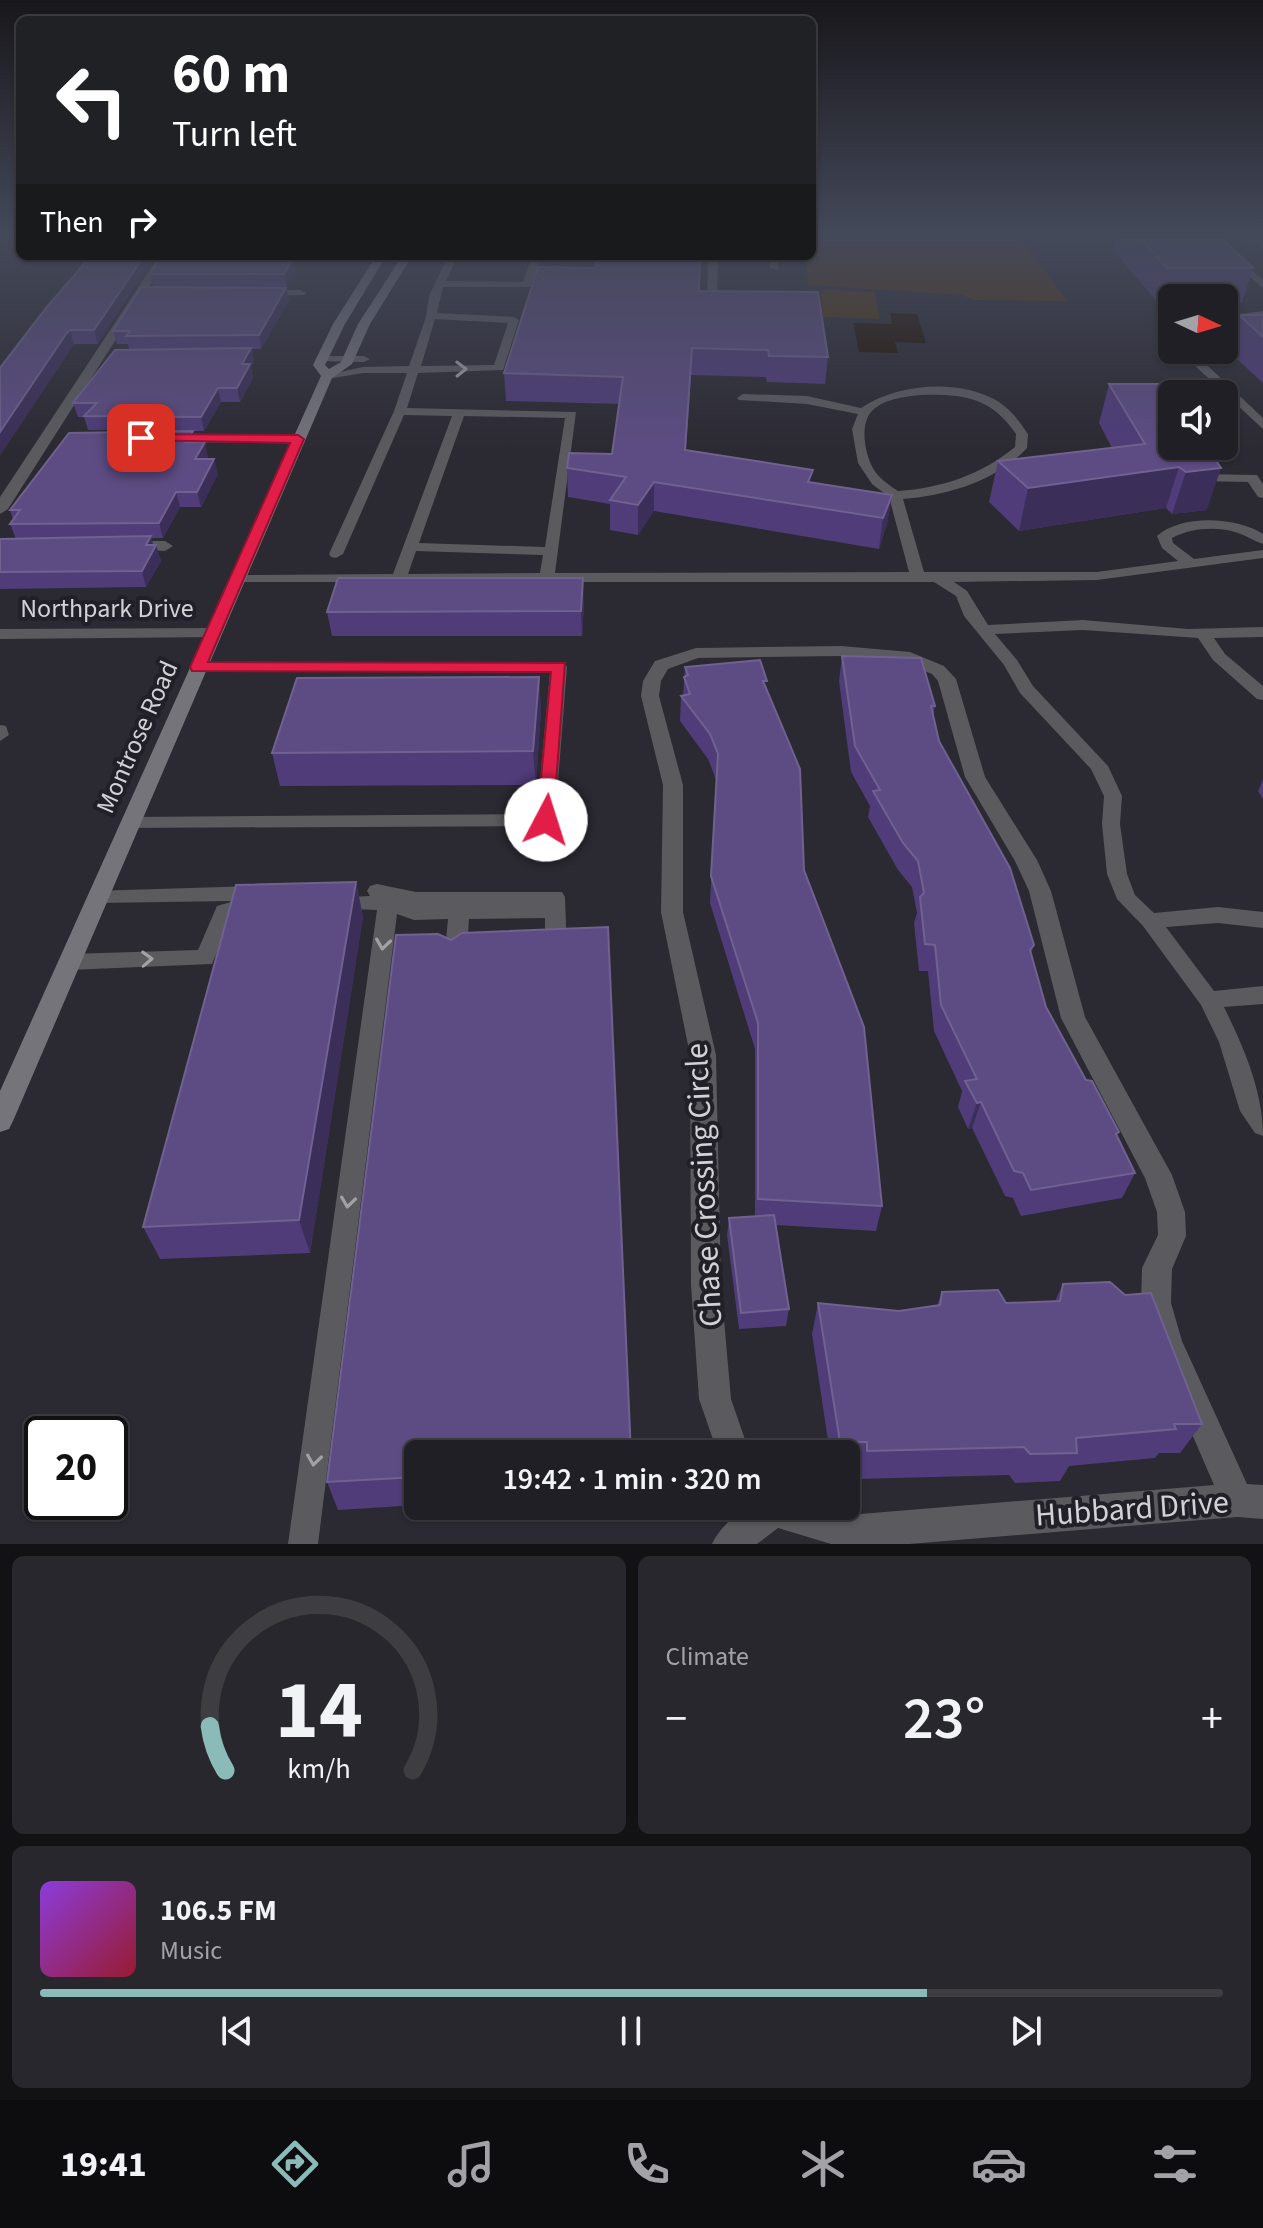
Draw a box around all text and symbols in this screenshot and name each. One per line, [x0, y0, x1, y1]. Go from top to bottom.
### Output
text: 60 m [172, 35, 290, 114]
icon: left [40, 48, 144, 152]
text: Turn left [172, 109, 297, 160]
icon: right [120, 200, 164, 244]
text: Then [40, 201, 104, 244]
north arrow [1158, 284, 1238, 364]
map controls [1158, 284, 1238, 460]
one-way arrow [455, 360, 468, 378]
button: sound [1158, 380, 1238, 460]
pin [107, 404, 175, 472]
icon: arrive [119, 416, 163, 460]
street label: Northpark Drive [20, 590, 194, 627]
street label: Montrose Road [87, 655, 187, 819]
position arrow [504, 778, 588, 862]
one-way arrow [374, 938, 391, 951]
one-way arrow [141, 951, 154, 968]
street label: Chase Crossing Circle [674, 1042, 734, 1328]
one-way arrow [340, 1196, 357, 1209]
speed limit sign: 20 [24, 1416, 128, 1520]
one-way arrow [306, 1453, 323, 1467]
text: 19:42 · 1 min · 320 m [502, 1458, 762, 1501]
street label: Hubbard Drive [1034, 1479, 1230, 1539]
text: Climate [666, 1638, 749, 1675]
text: 14 [275, 1652, 363, 1770]
text: 23° [903, 1677, 985, 1762]
text: − [666, 1688, 687, 1751]
text: + [1201, 1688, 1223, 1751]
text: km/h [287, 1749, 350, 1789]
text: 106.5 FM [160, 1889, 277, 1932]
text: Music [160, 1932, 222, 1969]
icon: previous [215, 2009, 259, 2053]
icon: pause [609, 2009, 653, 2053]
icon: next [1004, 2009, 1048, 2053]
icon: directions [267, 2136, 323, 2192]
icon: music [443, 2136, 499, 2192]
icon: phone [619, 2136, 675, 2192]
icon: climate [795, 2136, 851, 2192]
icon: car [971, 2136, 1027, 2192]
icon: filters [1147, 2136, 1203, 2192]
text: 19:41 [60, 2139, 147, 2190]

